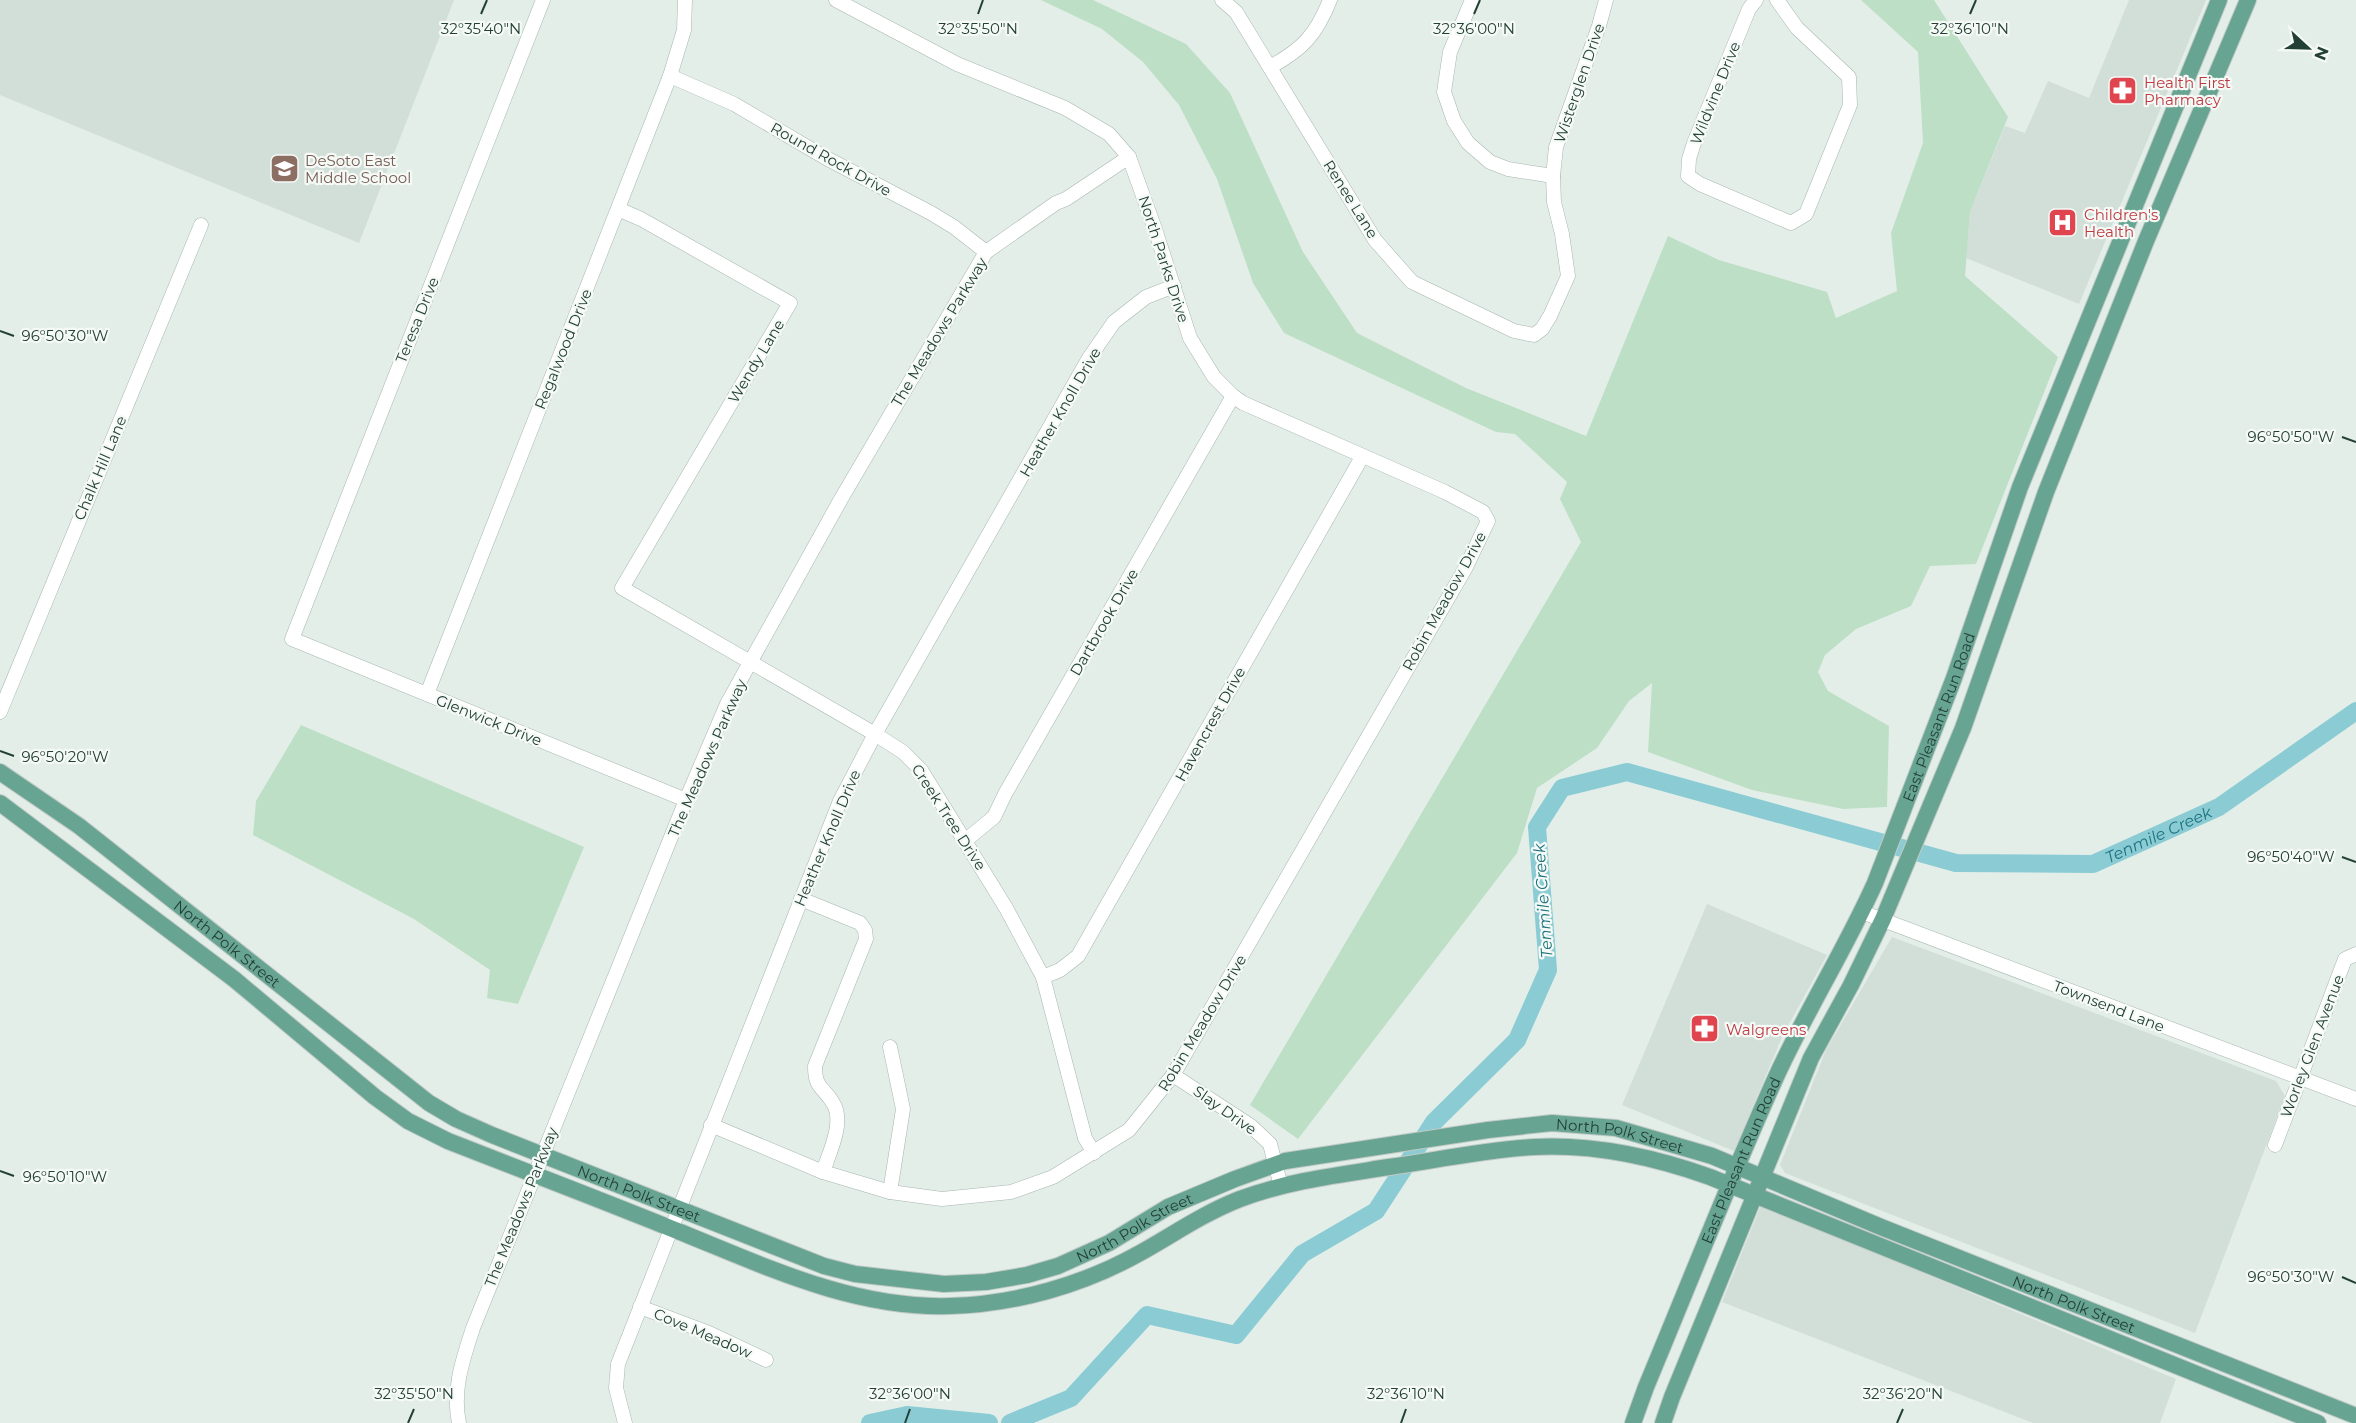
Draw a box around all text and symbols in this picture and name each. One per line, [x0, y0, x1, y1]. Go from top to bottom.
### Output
north arrow [2278, 18, 2338, 78]
text: 32°35'40"N [441, 19, 521, 38]
text: 32°35'50"N [938, 19, 1018, 38]
text: 32°36'00"N [1433, 19, 1515, 38]
text: 32°36'10"N [1931, 19, 2009, 38]
street label: Wisterglen Drive [1550, 21, 1608, 145]
street label: Wildvine Drive [1686, 39, 1744, 147]
text: N [2310, 44, 2333, 63]
place label: Health First Pharmacy [2144, 73, 2231, 109]
pharmacy icon: Health First Pharmacy [2107, 75, 2139, 107]
street label: Round Rock Drive [767, 118, 895, 200]
place label: DeSoto East Middle School [305, 151, 411, 187]
school or university icon: DeSoto East Middle School [268, 153, 300, 185]
street label: Renee Lane [1319, 156, 1383, 242]
street label: North Parks Drive [1134, 193, 1194, 325]
place label: Children's Health [2084, 205, 2158, 241]
hospital icon: Children's Health [2047, 207, 2079, 239]
street label: The Meadows Parkway [887, 253, 992, 410]
street label: Teresa Drive [391, 274, 443, 366]
street label: Regalwood Drive [530, 286, 596, 412]
street label: Wendy Lane [724, 316, 788, 406]
text: 96°50'30"W [22, 326, 109, 345]
street label: Heather Knoll Drive [1015, 344, 1105, 480]
street label: Chalk Hill Lane [69, 413, 131, 523]
text: 96°50'50"W [2248, 427, 2335, 446]
street label: Robin Meadow Drive [1398, 528, 1490, 674]
street label: Dartbrook Drive [1066, 565, 1142, 679]
street label: East Pleasant Run Road [1898, 630, 1979, 804]
street label: Havencrest Drive [1171, 663, 1249, 785]
street label: The Meadows Parkway [664, 675, 751, 840]
street label: Glenwick Drive [433, 690, 545, 750]
text: 96°50'20"W [21, 747, 109, 766]
street label: Creek Tree Drive [908, 760, 990, 874]
street label: Heather Knoll Drive [790, 767, 864, 909]
water label: Tenmile Creek [2102, 801, 2216, 867]
water label: Tenmile Creek [1529, 842, 1556, 959]
text: 96°50'40"W [2247, 847, 2335, 866]
street label: North Polk Street [170, 896, 284, 991]
street label: Robin Meadow Drive [1154, 951, 1250, 1095]
street label: Worley Glen Avenue [2276, 972, 2348, 1120]
street label: Townsend Lane [2051, 976, 2167, 1036]
pharmacy icon: Walgreens [1689, 1013, 1721, 1045]
place label: Walgreens [1726, 1020, 1806, 1039]
street label: East Pleasant Run Road [1697, 1074, 1784, 1246]
street label: Slay Drive [1190, 1081, 1260, 1139]
street label: North Polk Street [1555, 1114, 1686, 1157]
street label: The Meadows Parkway [480, 1123, 562, 1290]
street label: North Polk Street [575, 1160, 703, 1226]
text: 96°50'10"W [23, 1167, 108, 1186]
street label: North Polk Street [1073, 1188, 1196, 1266]
text: 96°50'30"W [2248, 1267, 2335, 1286]
street label: North Polk Street [2010, 1271, 2138, 1337]
street label: Cove Meadow [651, 1304, 756, 1363]
text: 32°35'50"N [374, 1384, 454, 1403]
text: 32°36'00"N [869, 1384, 951, 1403]
text: 32°36'10"N [1367, 1384, 1445, 1403]
text: 32°36'20"N [1863, 1384, 1943, 1403]

